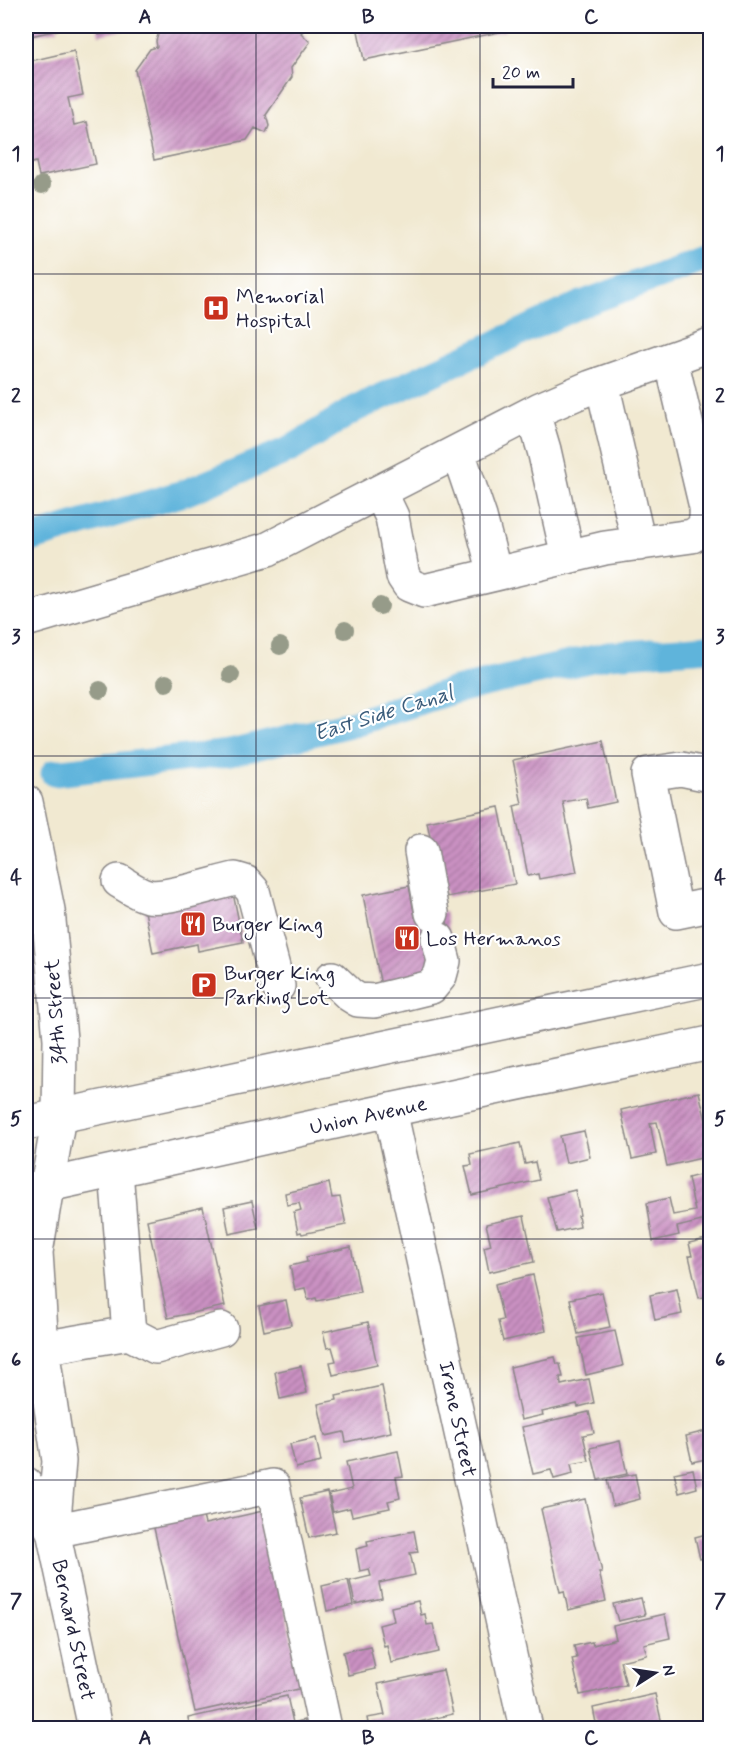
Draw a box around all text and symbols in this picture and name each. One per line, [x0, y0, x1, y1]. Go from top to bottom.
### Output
text: A [138, 4, 152, 31]
text: B [362, 4, 375, 31]
text: C [584, 4, 599, 31]
scale bar [493, 51, 572, 89]
text: 20 m [502, 61, 540, 85]
text: 1 [12, 141, 20, 168]
text: 1 [716, 141, 724, 168]
place label: Memorial Hospital [236, 283, 325, 335]
hospital icon: Memorial Hospital [201, 293, 231, 323]
text: 2 [11, 383, 21, 410]
text: 2 [715, 383, 725, 410]
text: 3 [11, 624, 21, 651]
text: 3 [715, 624, 725, 651]
water label: East Side Canal [311, 679, 458, 748]
text: 4 [10, 865, 22, 892]
text: 4 [714, 865, 726, 892]
restaurant icon: Burger King [178, 909, 208, 939]
place label: Burger King [212, 911, 323, 940]
restaurant icon: Los Hermanos [392, 923, 422, 953]
place label: Los Hermanos [426, 925, 561, 953]
street label: 34th Street [38, 958, 74, 1066]
place label: Burger King Parking Lot [224, 960, 335, 1014]
parking icon: Burger King Parking Lot [189, 970, 219, 1000]
street label: Union Avenue [307, 1090, 429, 1142]
text: 5 [10, 1106, 22, 1133]
text: 5 [714, 1106, 726, 1133]
text: 6 [11, 1347, 21, 1374]
text: 6 [715, 1347, 725, 1374]
street label: Irene Street [431, 1359, 483, 1480]
street label: Bernard Street [44, 1557, 102, 1703]
text: 7 [10, 1588, 22, 1615]
text: 7 [714, 1588, 726, 1615]
north arrow [625, 1643, 685, 1703]
text: N [657, 1663, 680, 1678]
text: A [138, 1725, 152, 1752]
text: B [362, 1725, 375, 1752]
text: C [584, 1725, 599, 1752]

